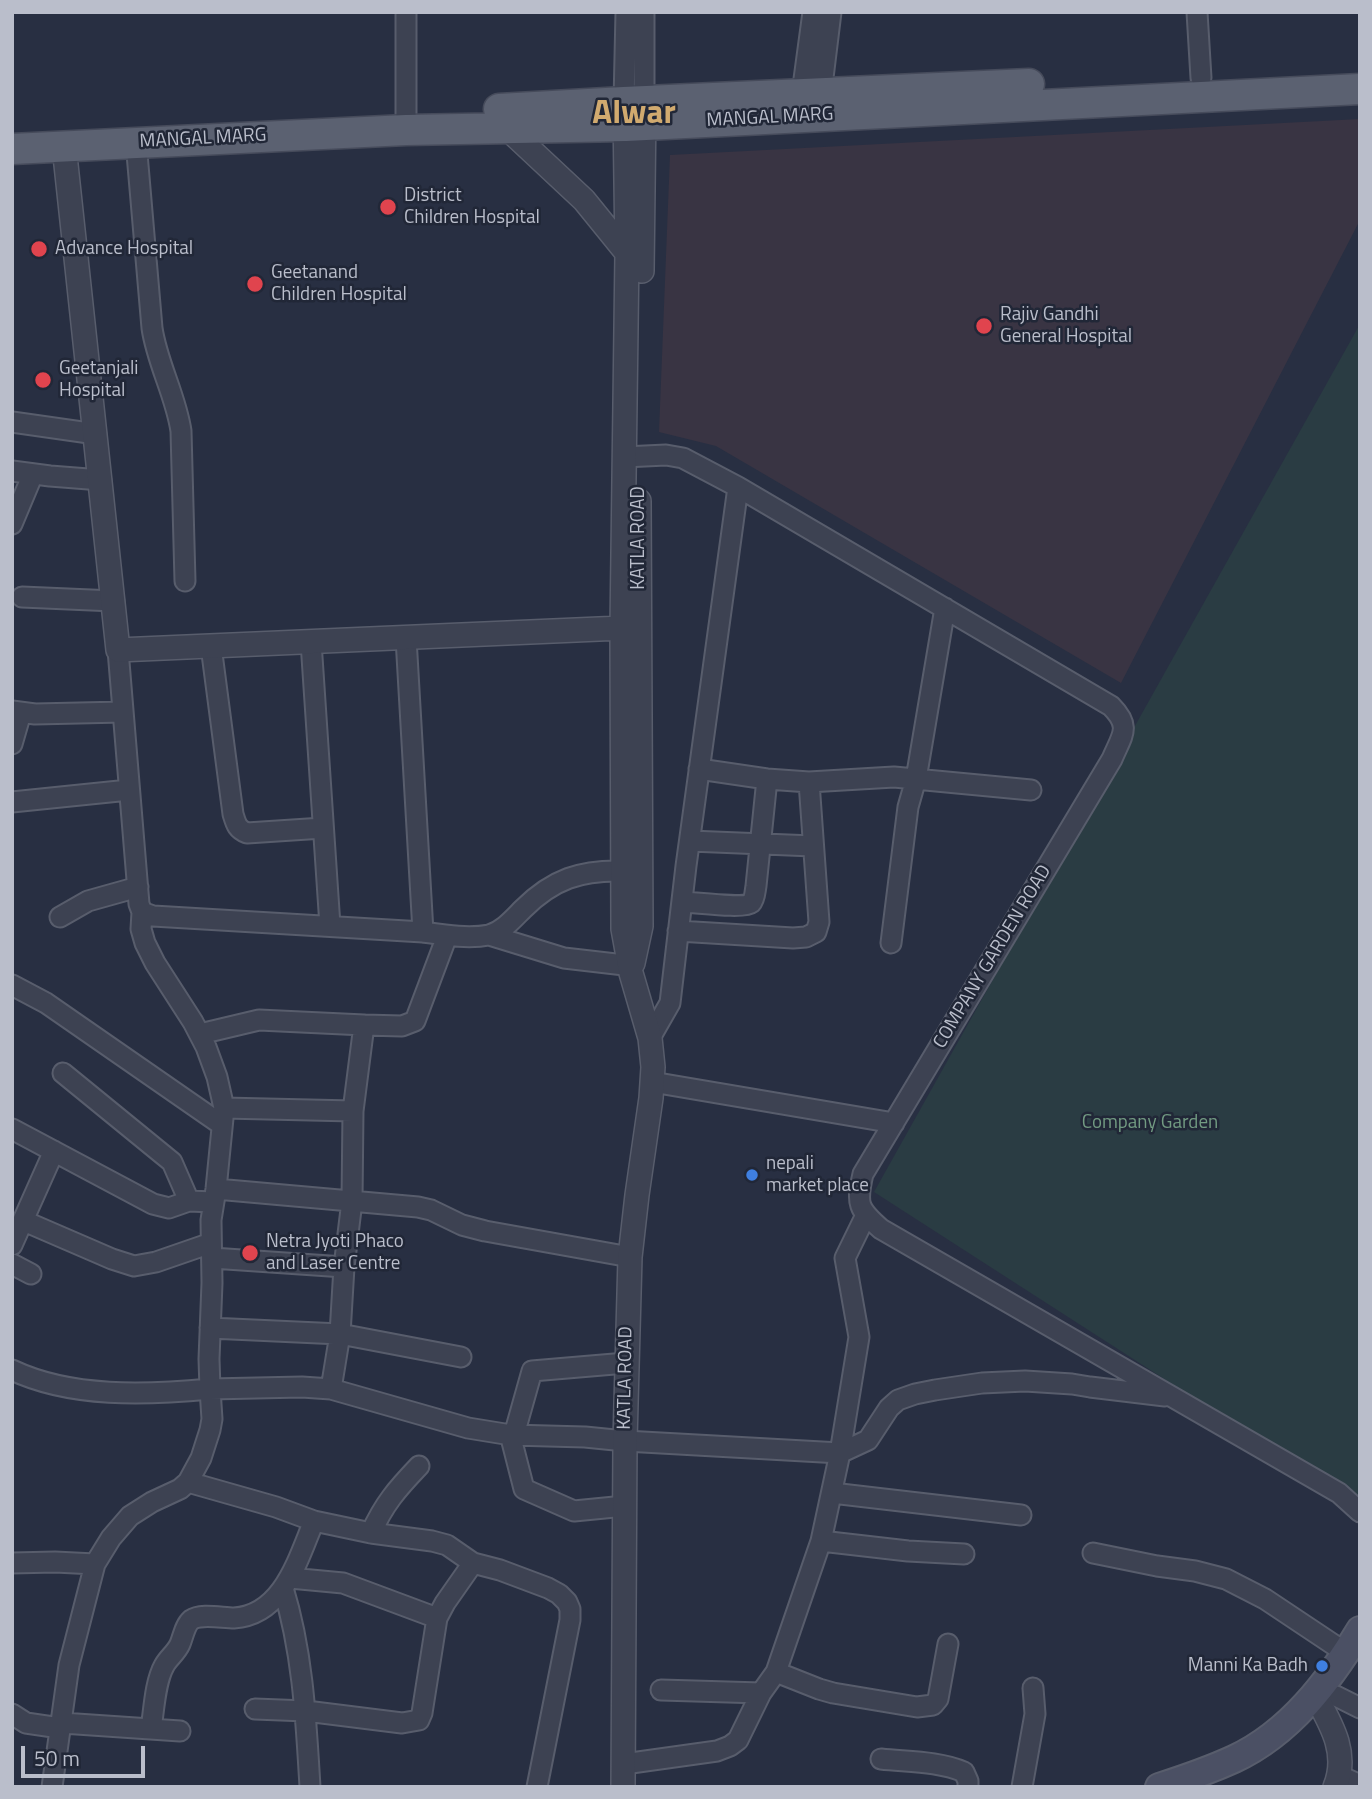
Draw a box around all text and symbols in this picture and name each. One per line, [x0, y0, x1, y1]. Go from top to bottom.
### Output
district label: Alwar [592, 95, 676, 135]
street label: MANGAL MARG [706, 103, 834, 133]
street label: MANGAL MARG [139, 124, 267, 154]
place label: District Children Hospital [404, 185, 540, 229]
marker: District Children Hospital [378, 197, 398, 217]
place label: Advance Hospital [55, 238, 193, 260]
marker: Advance Hospital [29, 239, 49, 259]
place label: Geetanand Children Hospital [271, 262, 407, 306]
marker: Geetanand Children Hospital [245, 274, 265, 294]
place label: Rajiv Gandhi General Hospital [1000, 304, 1132, 348]
marker: Rajiv Gandhi General Hospital [974, 316, 994, 336]
place label: Geetanjali Hospital [59, 358, 138, 402]
marker: Geetanjali Hospital [33, 370, 53, 390]
street label: KATLA ROAD [628, 486, 650, 590]
street label: COMPANY GARDEN ROAD [929, 861, 1057, 1053]
park label: Company Garden [1082, 1112, 1218, 1134]
place label: nepali market place [766, 1153, 869, 1197]
marker: nepali market place [744, 1167, 760, 1183]
place label: Netra Jyoti Phaco and Laser Centre [266, 1231, 404, 1275]
marker: Netra Jyoti Phaco and Laser Centre [240, 1243, 260, 1263]
street label: KATLA ROAD [614, 1326, 638, 1430]
place label: Manni Ka Badh [1188, 1655, 1308, 1677]
marker: Manni Ka Badh [1314, 1658, 1330, 1674]
scale bar [24, 1732, 149, 1776]
text: 50 m [34, 1742, 80, 1774]

